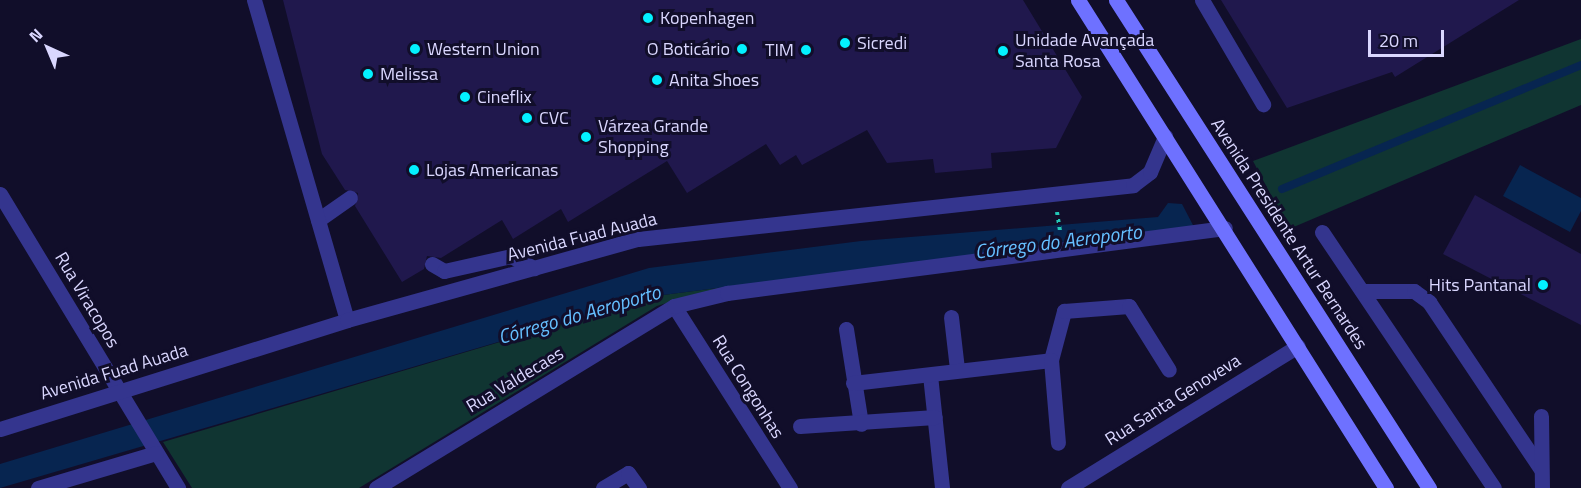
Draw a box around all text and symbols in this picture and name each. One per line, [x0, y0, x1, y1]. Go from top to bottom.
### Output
place label: Kopenhagen [660, 7, 754, 29]
marker: Kopenhagen [641, 11, 655, 25]
north arrow [18, 18, 78, 78]
scale bar [1371, 18, 1448, 56]
text: N [23, 23, 48, 48]
text: 20 m [1379, 27, 1418, 54]
place label: Unidade Avançada Santa Rosa [1015, 30, 1154, 72]
place label: Sicredi [857, 32, 907, 54]
marker: Sicredi [838, 36, 852, 50]
place label: Western Union [427, 38, 540, 60]
place label: O Boticário [647, 38, 730, 60]
place label: TIM [765, 39, 794, 61]
marker: Western Union [408, 42, 422, 56]
marker: O Boticário [735, 42, 749, 56]
marker: TIM [799, 43, 813, 57]
marker: Unidade Avançada Santa Rosa [996, 44, 1010, 58]
place label: Melissa [380, 63, 438, 85]
marker: Melissa [361, 67, 375, 81]
place label: Anita Shoes [669, 69, 759, 91]
marker: Anita Shoes [650, 73, 664, 87]
place label: Cineflix [477, 86, 532, 108]
marker: Cineflix [458, 90, 472, 104]
place label: CVC [539, 107, 569, 129]
marker: CVC [520, 111, 534, 125]
street label: Avenida Presidente Artur Bernardes [1206, 115, 1372, 353]
place label: Várzea Grande Shopping [598, 116, 708, 158]
marker: Várzea Grande Shopping [579, 130, 593, 144]
place label: Lojas Americanas [426, 159, 558, 181]
marker: Lojas Americanas [407, 163, 421, 177]
street label: Avenida Fuad Auada [505, 208, 659, 266]
water label: Córrego do Aeroporto [973, 219, 1143, 263]
street label: Rua Viracopos [50, 248, 124, 352]
place label: Hits Pantanal [1429, 274, 1531, 296]
marker: Hits Pantanal [1536, 278, 1550, 292]
water label: Córrego do Aeroporto [495, 279, 663, 349]
street label: Rua Congonhas [708, 331, 788, 443]
street label: Avenida Fuad Auada [38, 339, 190, 405]
street label: Rua Valdecaes [462, 342, 568, 418]
street label: Rua Santa Genoveva [1101, 350, 1245, 450]

